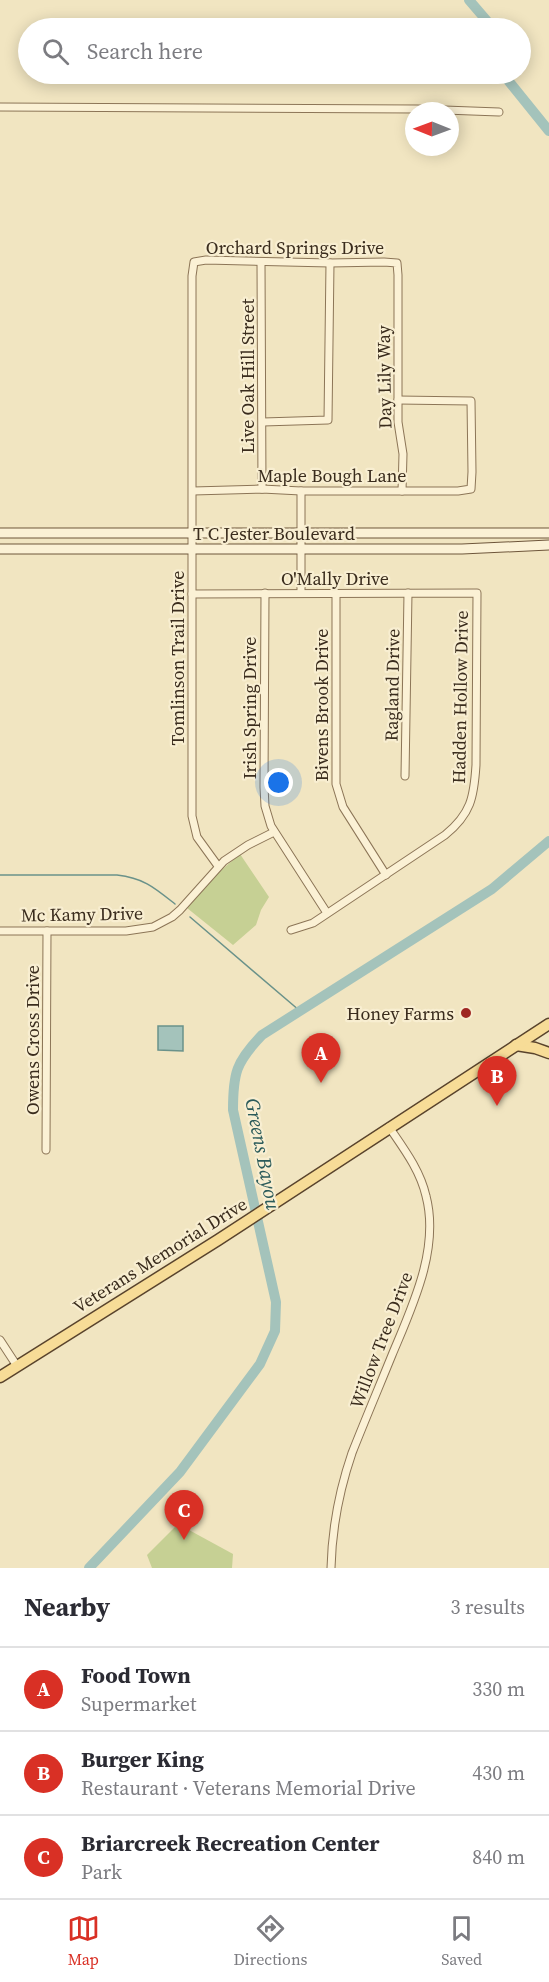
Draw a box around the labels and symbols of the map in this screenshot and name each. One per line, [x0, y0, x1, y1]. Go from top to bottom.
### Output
north arrow [405, 102, 459, 156]
street label: Orchard Springs Drive [206, 235, 384, 260]
street label: Live Oak Hill Street [235, 298, 260, 453]
street label: Day Lily Way [371, 324, 397, 429]
street label: Maple Bough Lane [257, 463, 407, 488]
street label: T C Jester Boulevard [193, 521, 355, 546]
street label: O'Mally Drive [281, 566, 389, 591]
street label: Tomlinson Trail Drive [165, 570, 190, 746]
street label: Hadden Hollow Drive [446, 610, 474, 784]
street label: Bivens Brook Drive [309, 628, 334, 782]
street label: Ragland Drive [379, 628, 405, 742]
street label: Irish Spring Drive [237, 637, 262, 779]
your location [264, 768, 293, 797]
street label: Mc Kamy Drive [21, 900, 143, 928]
street label: Owens Cross Drive [20, 965, 45, 1115]
place label: Honey Farms [347, 1001, 454, 1026]
marker: Honey Farms [459, 1006, 473, 1020]
pin: A [302, 1034, 340, 1083]
pin: B [478, 1056, 516, 1106]
water label: Greens Bayou [238, 1096, 288, 1213]
street label: Veterans Memorial Drive [68, 1191, 252, 1319]
street label: Willow Tree Drive [343, 1268, 419, 1412]
pin: C [164, 1490, 204, 1540]

